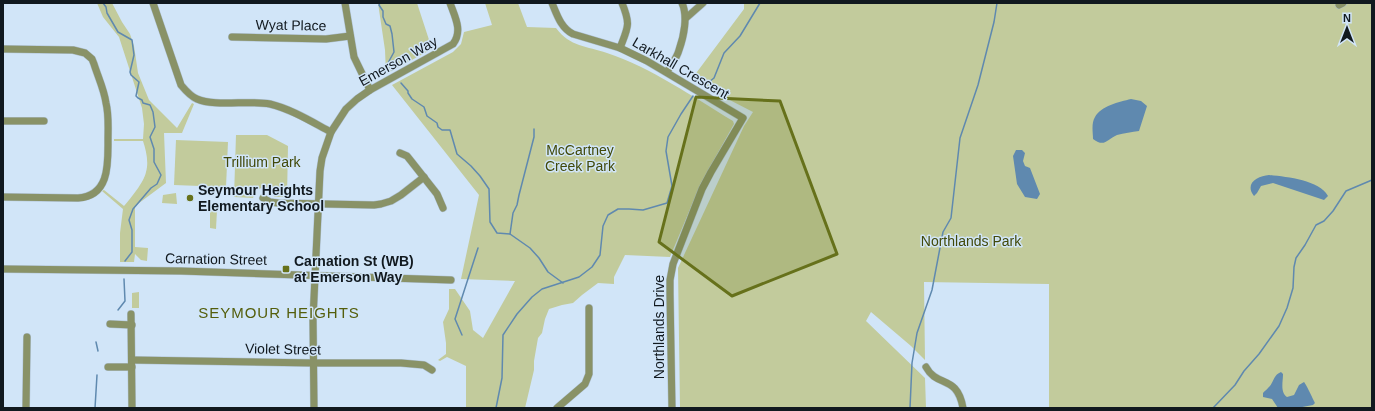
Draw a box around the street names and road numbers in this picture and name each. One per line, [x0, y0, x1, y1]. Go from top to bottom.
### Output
street label: Wyat Place [256, 16, 327, 34]
street label: Emerson Way [356, 33, 440, 89]
street label: Larkhall Crescent [630, 34, 732, 102]
street label: Carnation Street [165, 250, 267, 268]
street label: Northlands Drive [651, 275, 667, 379]
street label: Violet Street [245, 340, 321, 358]

